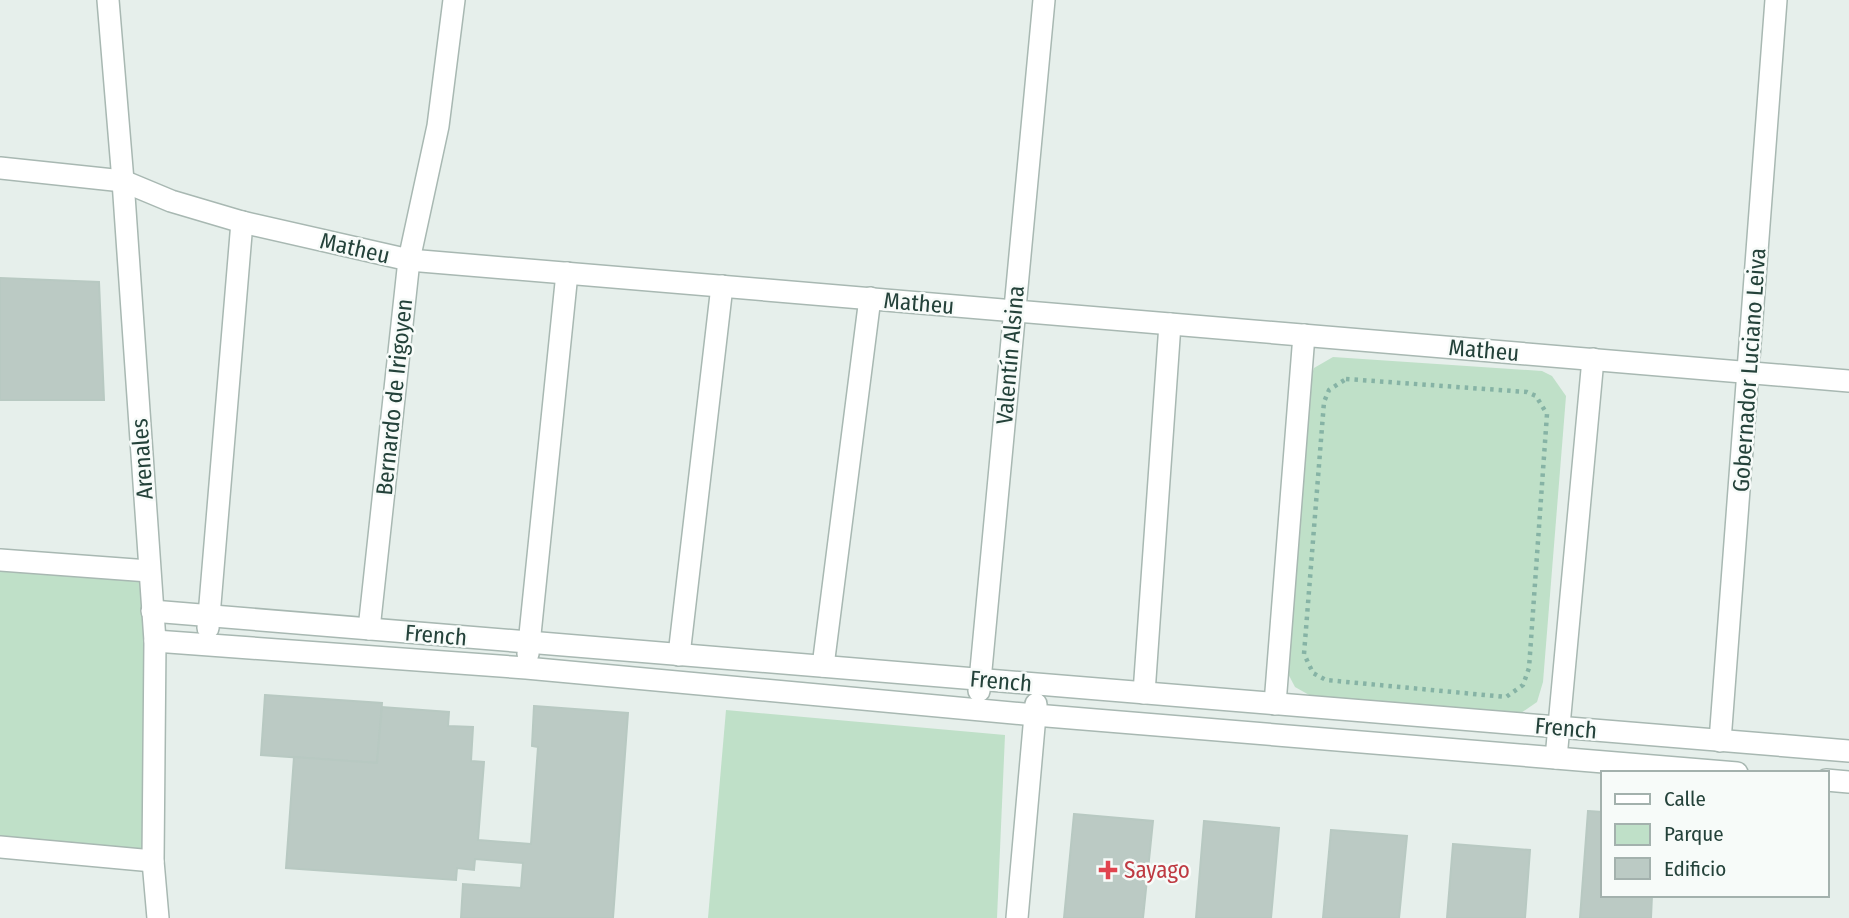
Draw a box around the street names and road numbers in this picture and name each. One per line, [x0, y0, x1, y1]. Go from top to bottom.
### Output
street label: Matheu [317, 226, 393, 270]
street label: Gobernador Luciano Leiva [1727, 247, 1771, 493]
street label: Valentín Alsina [990, 284, 1030, 426]
street label: Matheu [883, 286, 955, 320]
street label: Bernardo de Irigoyen [370, 297, 418, 497]
street label: Matheu [1448, 333, 1520, 367]
street label: Arenales [125, 417, 159, 500]
street label: French [404, 618, 468, 652]
street label: French [969, 664, 1033, 698]
street label: French [1534, 711, 1598, 745]

